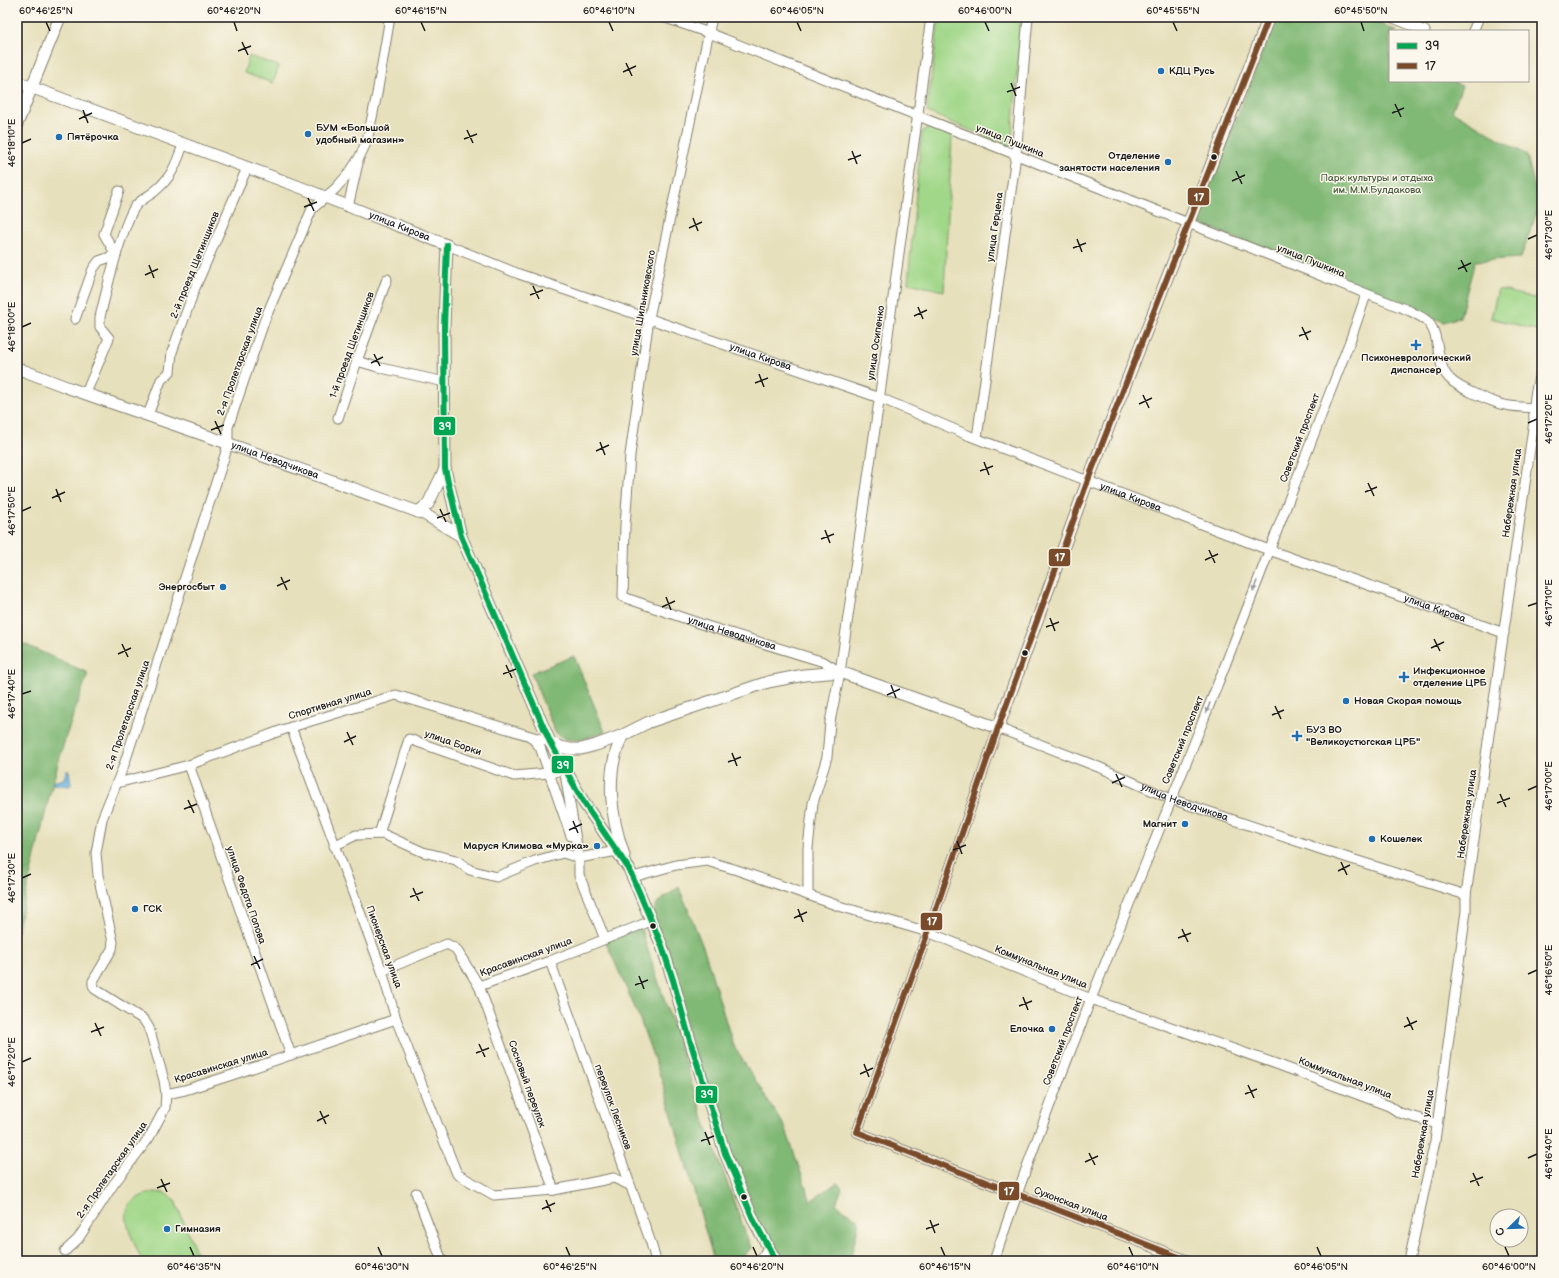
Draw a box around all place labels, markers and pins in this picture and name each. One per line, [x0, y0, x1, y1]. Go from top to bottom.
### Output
place label: КДЦ Русь [1169, 65, 1215, 77]
marker: КДЦ Русь [1156, 66, 1166, 76]
place label: БУМ «Большой удобный магазин» [316, 122, 405, 146]
marker: БУМ «Большой удобный магазин» [303, 129, 313, 139]
place label: Пятёрочка [67, 131, 119, 143]
marker: Пятёрочка [54, 132, 64, 142]
place label: Отделение занятости населения [1059, 150, 1160, 174]
unlabelled marker [1209, 152, 1219, 162]
marker: Отделение занятости населения [1163, 157, 1173, 167]
marker: Психоневрологический диспансер [1410, 339, 1422, 351]
place label: Психоневрологический диспансер [1361, 352, 1471, 376]
place label: Энергосбыт [159, 581, 215, 593]
marker: Энергосбыт [218, 582, 228, 592]
unlabelled marker [1020, 648, 1030, 658]
place label: Инфекционное отделение ЦРБ [1413, 665, 1488, 689]
marker: Инфекционное отделение ЦРБ [1398, 671, 1410, 683]
place label: Новая Скорая помощь [1354, 695, 1463, 707]
marker: Новая Скорая помощь [1341, 696, 1351, 706]
place label: БУЗ ВО "Великоустюгская ЦРБ" [1306, 724, 1420, 748]
marker: БУЗ ВО "Великоустюгская ЦРБ" [1291, 730, 1303, 742]
place label: Магнит [1143, 818, 1177, 830]
marker: Магнит [1180, 819, 1190, 829]
place label: Кошелек [1380, 833, 1423, 845]
marker: Кошелек [1367, 834, 1377, 844]
place label: Маруся Климова «Мурка» [463, 840, 589, 852]
marker: Маруся Климова «Мурка» [592, 841, 602, 851]
place label: ГСК [143, 903, 162, 915]
marker: ГСК [130, 904, 140, 914]
unlabelled marker [648, 921, 658, 931]
place label: Елочка [1010, 1023, 1044, 1035]
marker: Елочка [1047, 1024, 1057, 1034]
unlabelled marker [739, 1192, 749, 1202]
place label: Гимназия [175, 1223, 221, 1235]
marker: Гимназия [162, 1224, 172, 1234]

